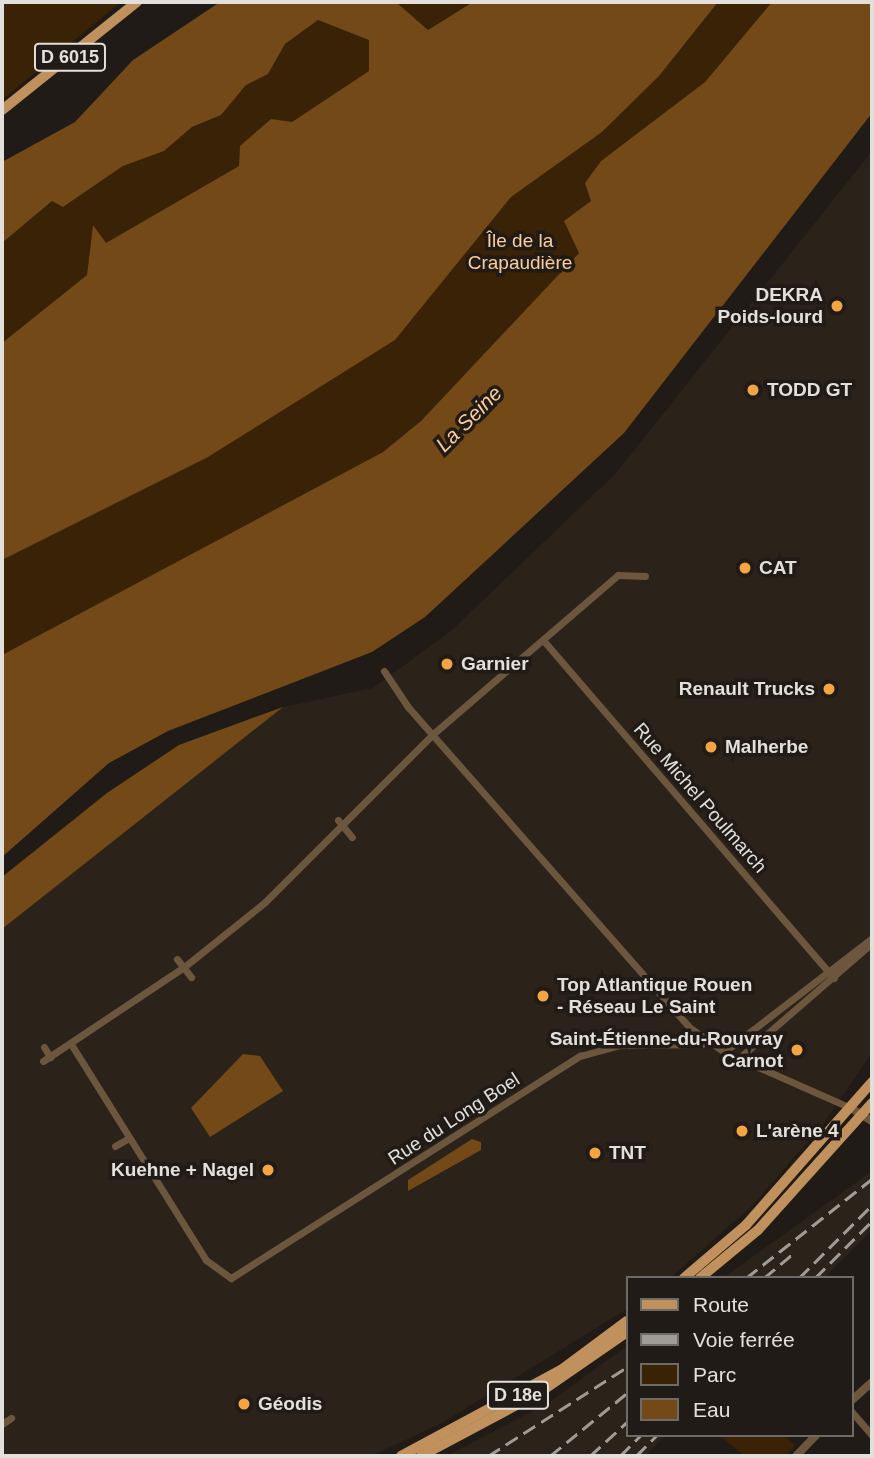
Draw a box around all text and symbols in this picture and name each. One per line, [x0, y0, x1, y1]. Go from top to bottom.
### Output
road number: D 6015 [33, 42, 107, 72]
park label: Île de la Crapaudière [468, 230, 572, 274]
place label: DEKRA Poids-lourd [717, 284, 823, 328]
marker: DEKRA Poids-lourd [829, 298, 845, 314]
place label: TODD GT [767, 379, 852, 401]
water label: La Seine [431, 381, 507, 457]
marker: TODD GT [745, 382, 761, 398]
place label: CAT [759, 557, 797, 579]
marker: CAT [737, 560, 753, 576]
place label: Garnier [461, 653, 529, 675]
marker: Garnier [439, 656, 455, 672]
place label: Renault Trucks [679, 678, 815, 700]
marker: Renault Trucks [821, 681, 837, 697]
street label: Rue Michel Poulmarch [629, 718, 771, 878]
place label: Malherbe [725, 736, 808, 758]
marker: Malherbe [703, 739, 719, 755]
place label: Top Atlantique Rouen - Réseau Le Saint [557, 974, 753, 1018]
marker: Top Atlantique Rouen - Réseau Le Saint [535, 988, 551, 1004]
place label: Saint-Étienne-du-Rouvray Carnot [550, 1028, 783, 1072]
marker: Saint-Étienne-du-Rouvray Carnot [789, 1042, 805, 1058]
street label: Rue du Long Boel [384, 1068, 524, 1170]
place label: L'arène 4 [756, 1120, 839, 1142]
marker: L'arène 4 [734, 1123, 750, 1139]
place label: TNT [609, 1142, 646, 1164]
marker: TNT [587, 1145, 603, 1161]
place label: Kuehne + Nagel [111, 1159, 254, 1181]
marker: Kuehne + Nagel [260, 1162, 276, 1178]
legend [626, 1276, 853, 1437]
text: Route [693, 1293, 749, 1316]
text: Voie ferrée [693, 1328, 795, 1351]
text: Parc [693, 1363, 736, 1386]
road number: D 18e [486, 1380, 550, 1410]
place label: Géodis [258, 1393, 322, 1415]
marker: Géodis [236, 1396, 252, 1412]
text: Eau [693, 1398, 730, 1421]

